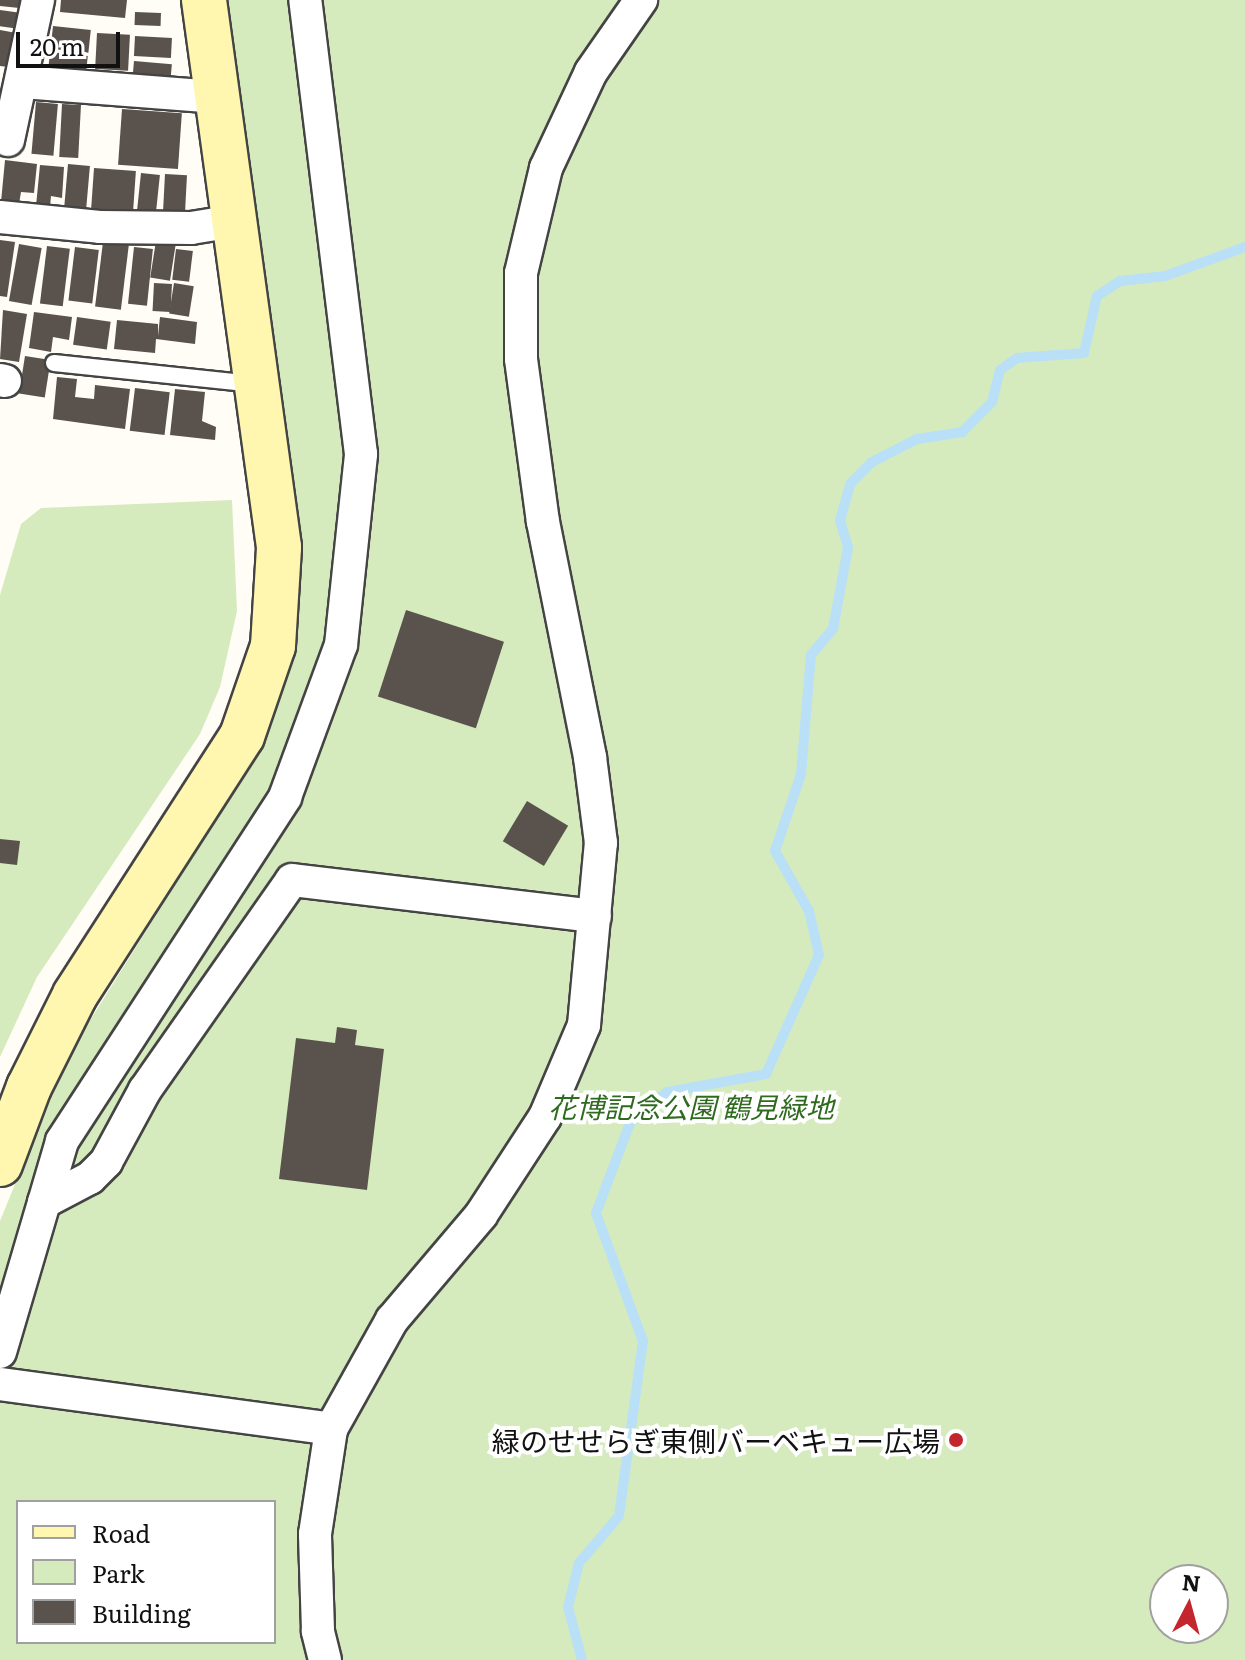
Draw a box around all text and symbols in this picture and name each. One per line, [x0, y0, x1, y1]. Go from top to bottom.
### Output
scale bar [20, 16, 124, 66]
text: 20 m [30, 28, 84, 63]
park label: 花博記念公園 鶴見緑地 [548, 1089, 834, 1123]
place label: 緑のせせらぎ東側バーベキュー広場 [492, 1423, 940, 1457]
marker: 緑のせせらぎ東側バーベキュー広場 [947, 1431, 965, 1449]
legend [16, 1500, 276, 1644]
text: Road [92, 1515, 150, 1550]
text: Park [92, 1555, 145, 1590]
north arrow [1149, 1564, 1229, 1644]
text: N [1180, 1564, 1202, 1599]
text: Building [92, 1595, 191, 1630]

